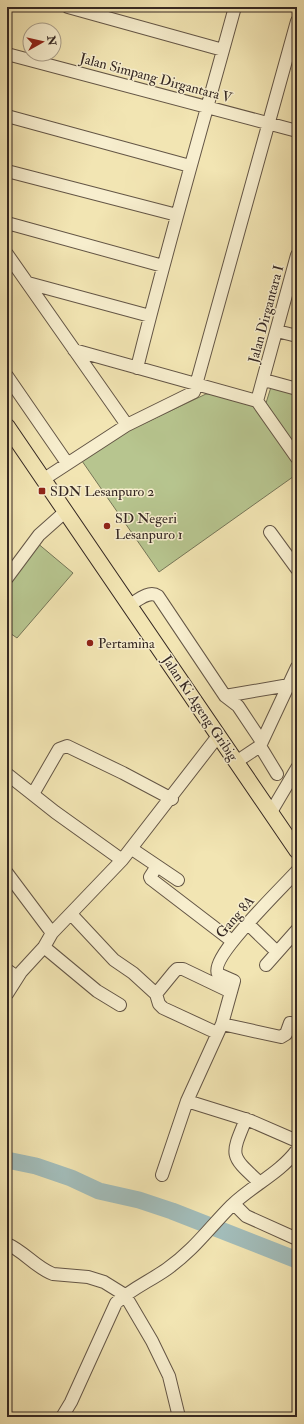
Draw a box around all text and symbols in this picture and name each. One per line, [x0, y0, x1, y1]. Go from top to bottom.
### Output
north arrow [22, 22, 62, 62]
text: N [44, 34, 59, 48]
street label: Jalan Simpang Dirgantara V [77, 49, 235, 108]
street label: Jalan Dirgantara I [245, 263, 287, 366]
place label: SDN Lesanpuro 2 [50, 483, 154, 501]
marker: SDN Lesanpuro 2 [37, 486, 47, 496]
place label: SD Negeri Lesanpuro 1 [115, 510, 183, 544]
marker: SD Negeri Lesanpuro 1 [102, 521, 112, 531]
place label: Pertamina [98, 635, 155, 652]
marker: Pertamina [85, 638, 95, 648]
street label: Jalan Ki Ageng Gribig [158, 651, 242, 765]
street label: Gang 8A [212, 892, 258, 941]

